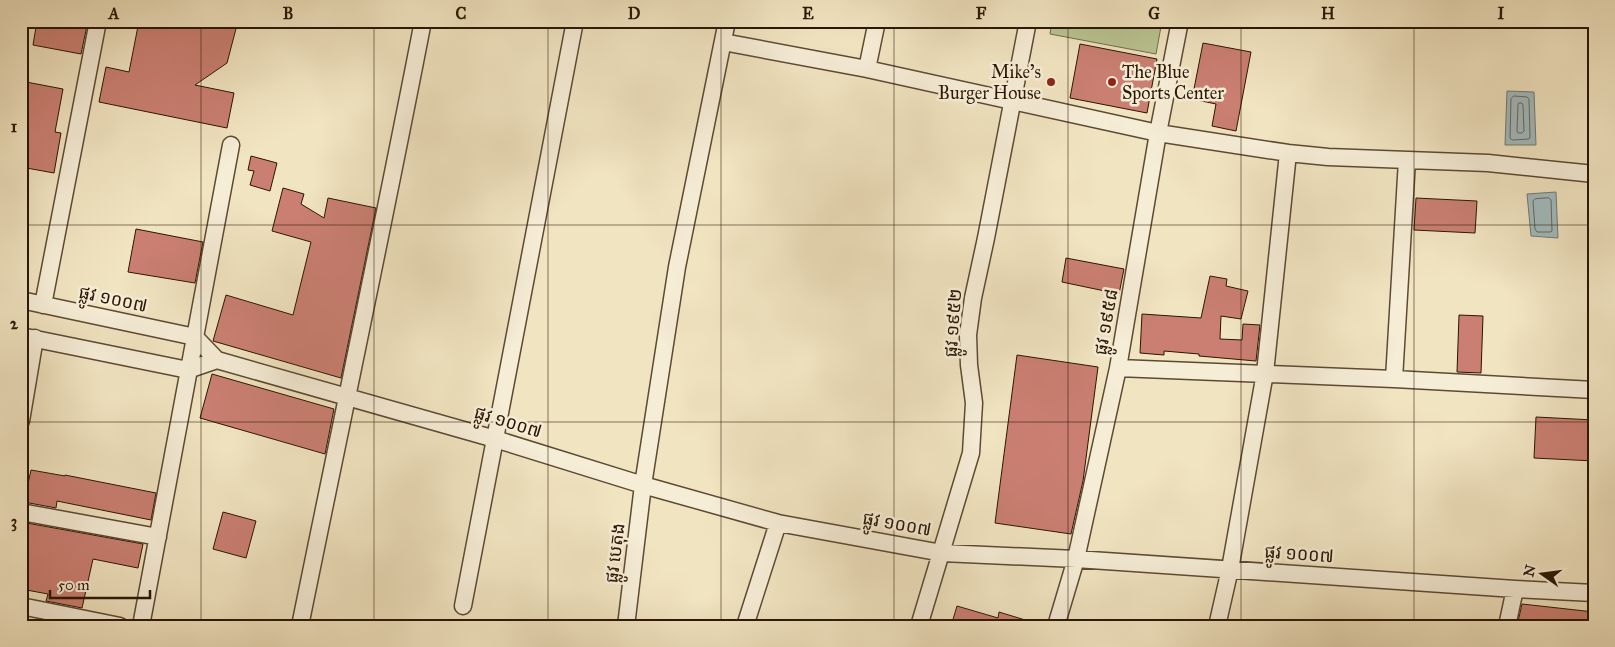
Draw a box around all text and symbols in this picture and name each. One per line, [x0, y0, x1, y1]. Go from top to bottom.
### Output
text: A [108, 4, 120, 23]
text: B [283, 4, 293, 23]
text: C [456, 4, 467, 23]
text: D [628, 4, 641, 23]
text: E [802, 4, 814, 23]
text: F [976, 4, 987, 23]
text: G [1148, 4, 1160, 23]
text: H [1321, 4, 1335, 23]
text: I [1498, 4, 1505, 23]
place label: Mike's Burger House [938, 61, 1041, 105]
place label: The Blue Sports Center [1122, 61, 1224, 104]
marker: Mike's Burger House [1045, 76, 1057, 88]
marker: The Blue Sports Center [1106, 76, 1118, 88]
text: 1 [11, 117, 18, 136]
street label: ផ្លូវ ១០០៧ [76, 281, 149, 322]
street label: ផ្លូវ ១៩៥៨ [1089, 287, 1128, 358]
street label: ផ្លូវ ១៩៥២ [940, 288, 972, 359]
text: 2 [10, 314, 19, 333]
street label: ផ្លូវ ១០០៧ [470, 401, 544, 448]
street label: ផ្លូវ ១០០៧ [860, 507, 933, 546]
text: 3 [11, 512, 17, 532]
street label: ផ្លូវ បេតុង [600, 522, 635, 585]
street label: ផ្លូវ ១០០៧ [1263, 541, 1334, 573]
north arrow [1518, 550, 1568, 600]
text: N [1520, 563, 1540, 579]
scale bar [50, 567, 150, 599]
text: 50 m [58, 576, 90, 594]

